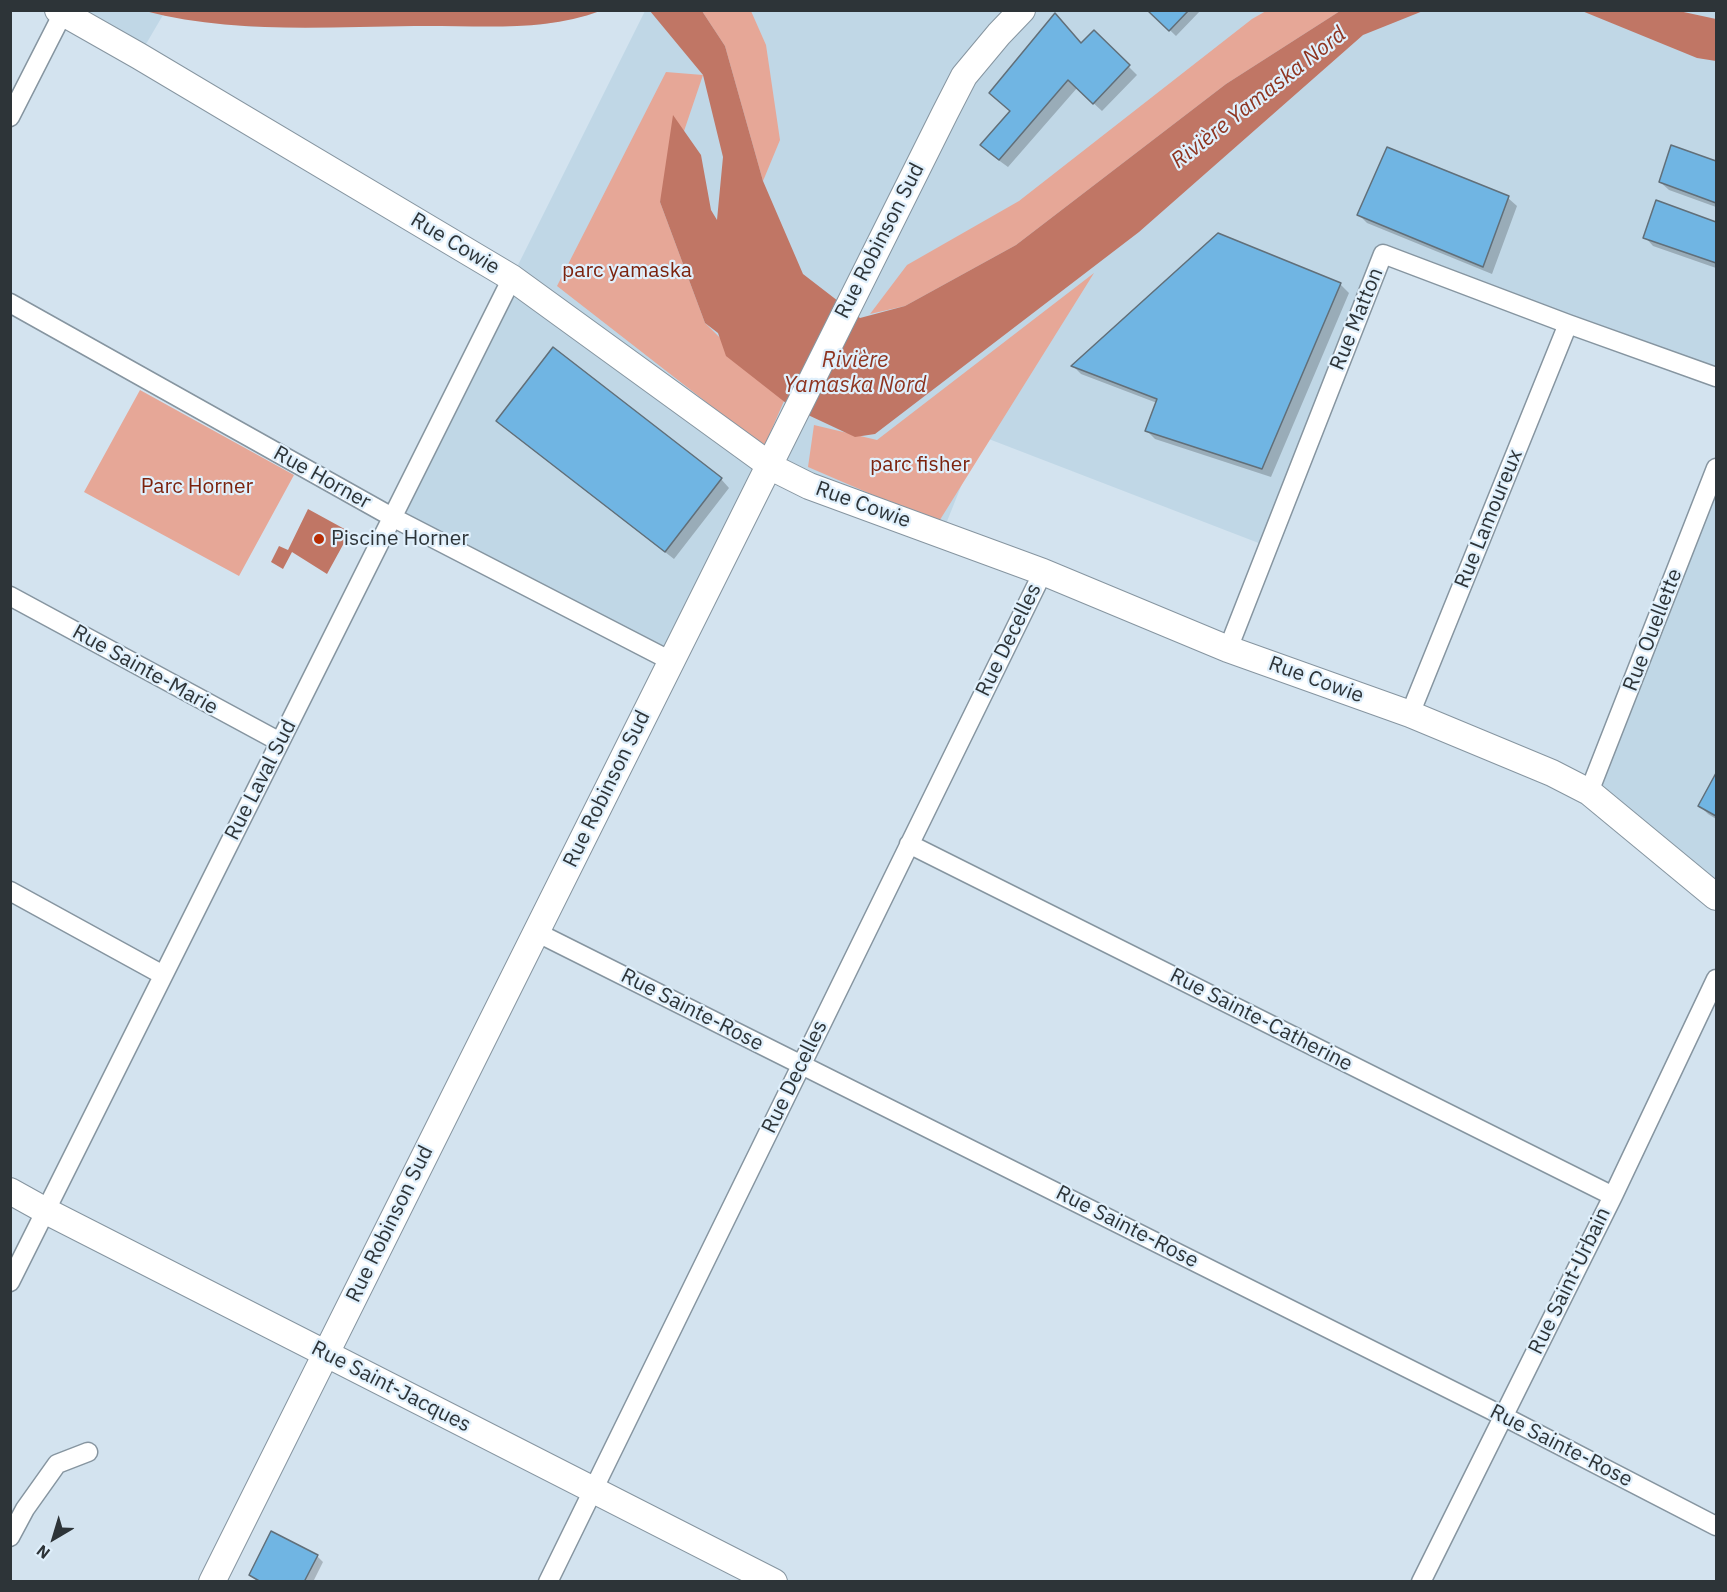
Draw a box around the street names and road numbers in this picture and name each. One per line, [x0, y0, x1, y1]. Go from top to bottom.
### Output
street label: Rue Robinson Sud [830, 159, 930, 323]
street label: Rue Cowie [406, 208, 504, 280]
street label: Rue Matton [1325, 264, 1389, 374]
street label: Rue Horner [269, 441, 375, 515]
street label: Rue Lamoureux [1450, 446, 1528, 592]
street label: Rue Cowie [812, 476, 914, 534]
street label: Rue Ouellette [1618, 565, 1688, 695]
street label: Rue Decelles [971, 579, 1047, 701]
street label: Rue Sainte-Marie [68, 620, 222, 720]
street label: Rue Cowie [1265, 651, 1367, 709]
street label: Rue Robinson Sud [558, 707, 656, 871]
street label: Rue Laval Sud [220, 716, 302, 844]
street label: Rue Sainte-Rose [617, 963, 767, 1057]
street label: Rue Sainte-Catherine [1165, 963, 1357, 1077]
street label: Rue Decelles [757, 1016, 833, 1138]
street label: Rue Robinson Sud [341, 1142, 439, 1306]
street label: Rue Sainte-Rose [1052, 1180, 1202, 1274]
street label: Rue Saint-Urbain [1524, 1203, 1616, 1359]
street label: Rue Saint-Jacques [307, 1336, 475, 1438]
street label: Rue Sainte-Rose [1486, 1399, 1636, 1493]

